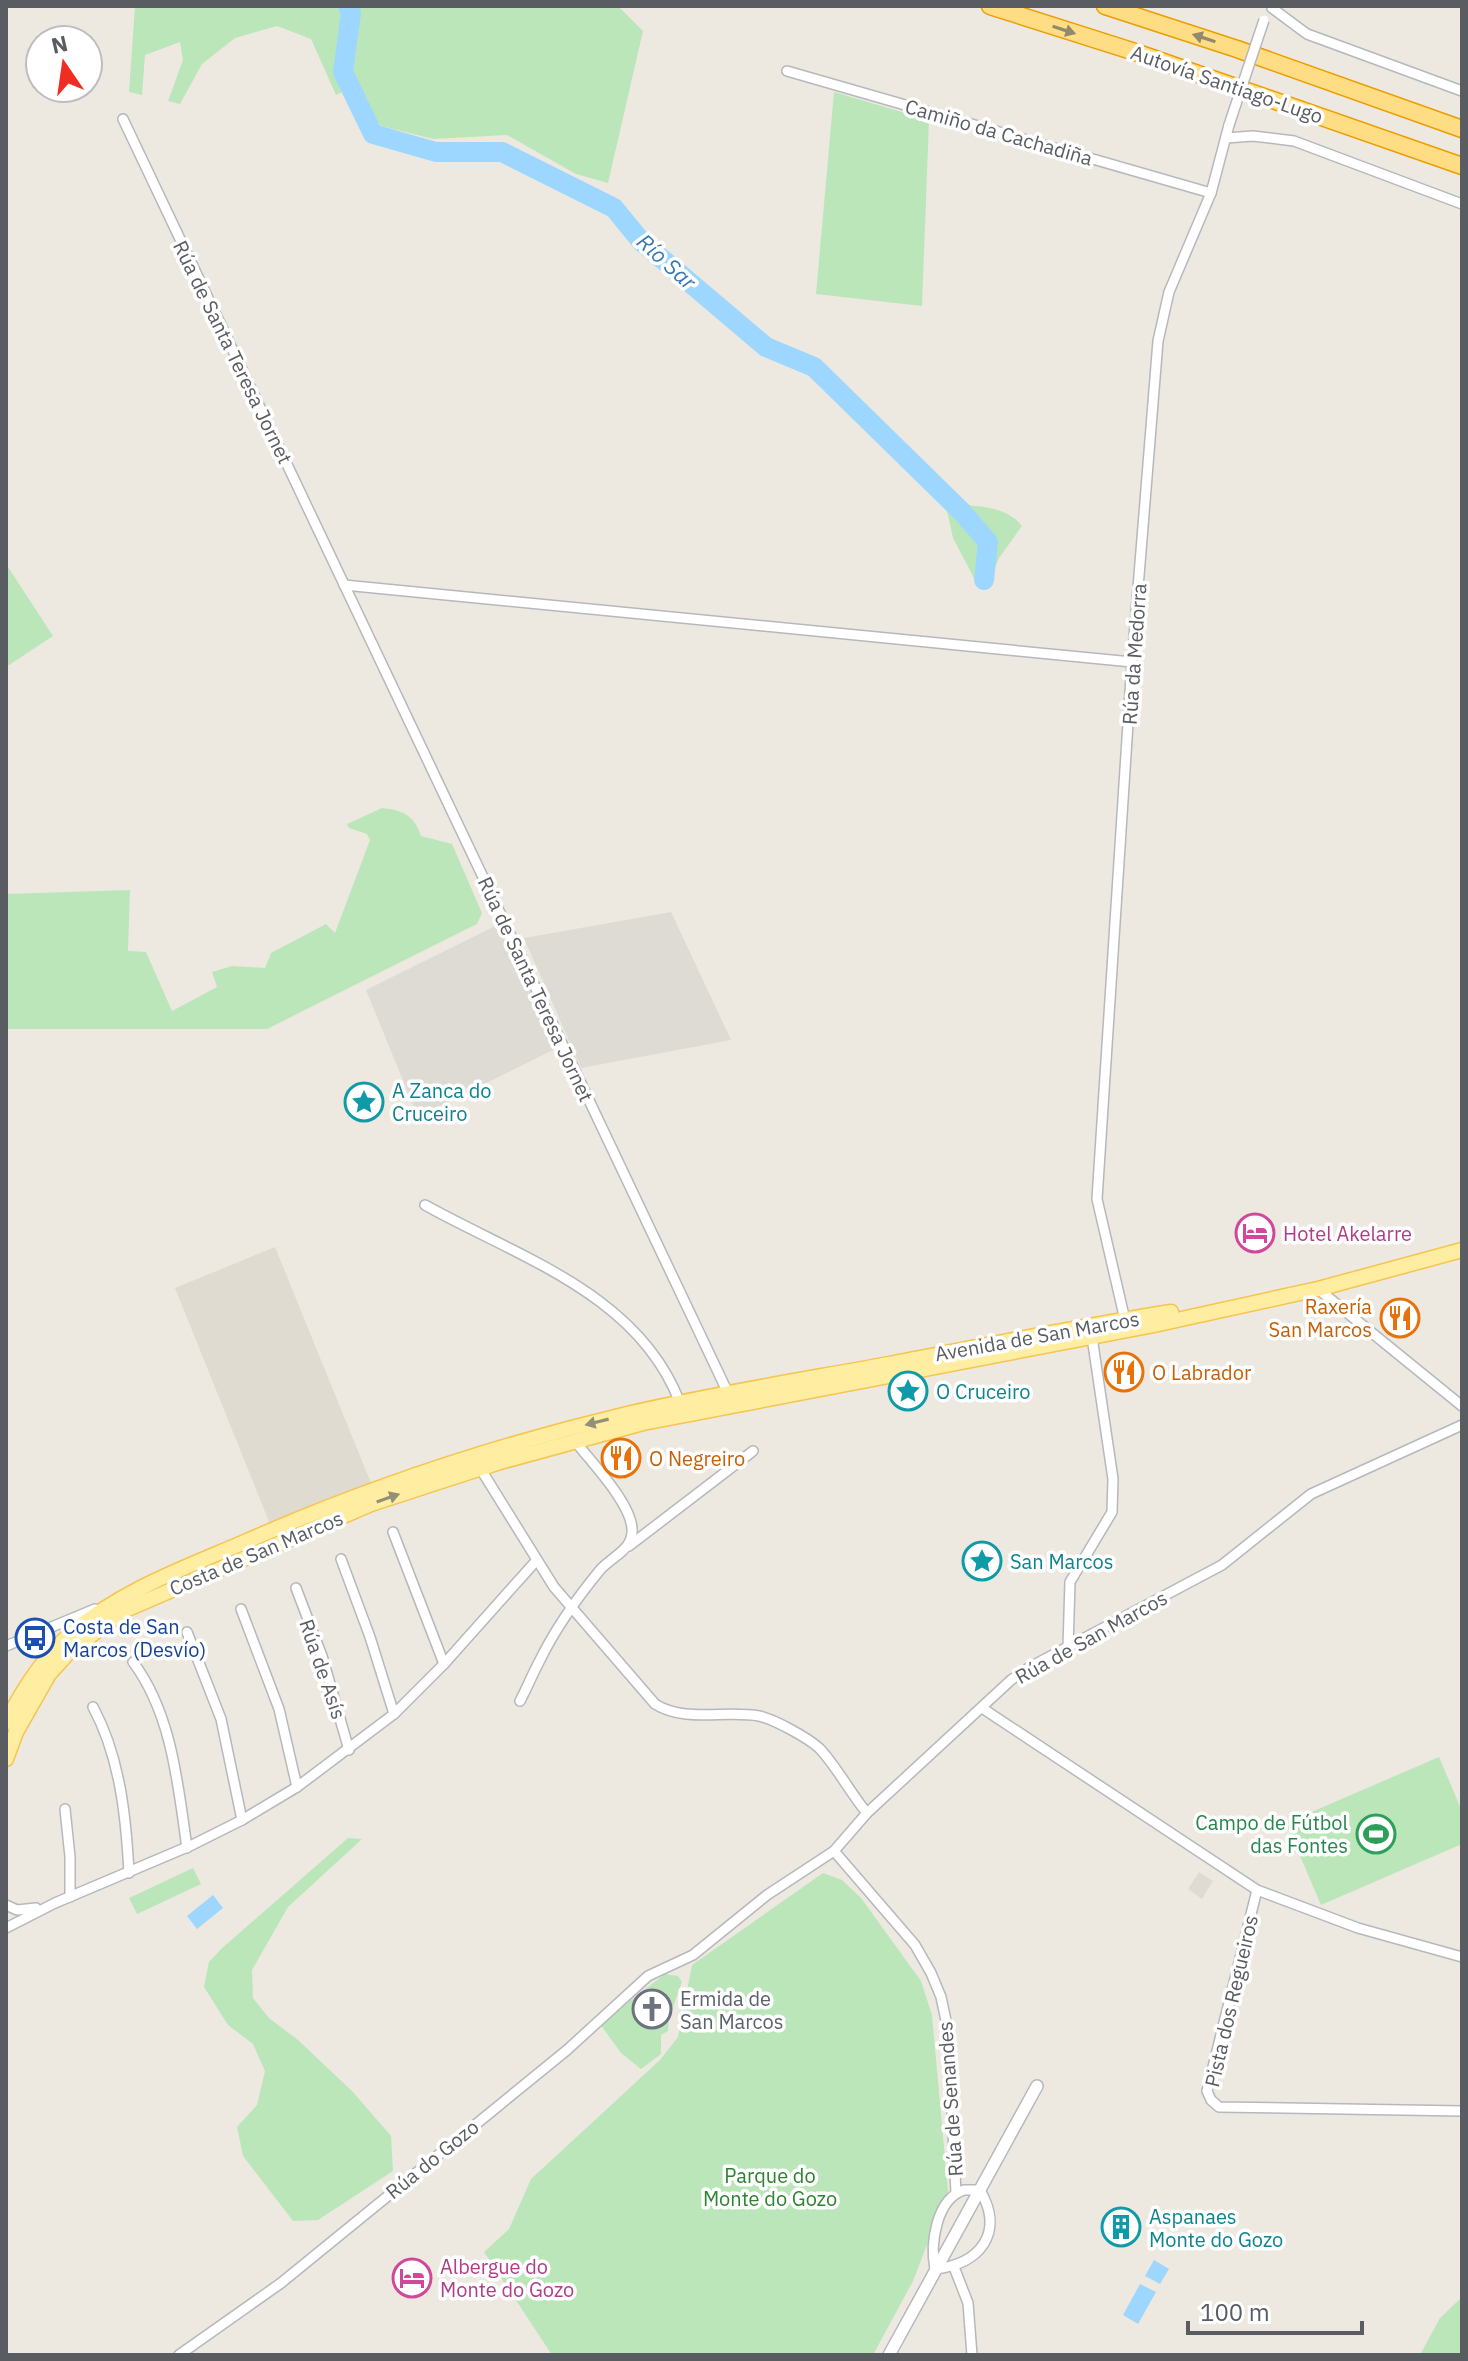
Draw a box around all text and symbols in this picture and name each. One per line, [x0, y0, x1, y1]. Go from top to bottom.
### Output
north arrow [24, 24, 104, 104]
one-way arrow [1053, 24, 1077, 36]
text: N [48, 28, 70, 60]
one-way arrow [1191, 31, 1215, 44]
street label: Autovía Santiago-Lugo [1127, 38, 1327, 130]
street label: Camiño da Cachadiña [902, 92, 1096, 172]
water label: Río Sar [631, 227, 704, 296]
street label: Rúa de Santa Teresa Jornet [167, 236, 299, 468]
street label: Rúa da Medorra [1116, 582, 1152, 726]
street label: Rúa de Santa Teresa Jornet [472, 872, 600, 1106]
place label: A Zanca do Cruceiro [392, 1077, 491, 1127]
place icon: A Zanca do Cruceiro [343, 1081, 385, 1123]
hotel icon: Hotel Akelarre [1234, 1212, 1276, 1254]
place label: Hotel Akelarre [1283, 1220, 1412, 1247]
place label: Raxería San Marcos [1269, 1293, 1372, 1343]
restaurant icon: Raxería San Marcos [1379, 1297, 1421, 1339]
street label: Avenida de San Marcos [933, 1305, 1141, 1367]
restaurant icon: O Labrador [1103, 1351, 1145, 1393]
place label: O Labrador [1152, 1359, 1251, 1386]
place icon: O Cruceiro [887, 1370, 929, 1412]
place label: O Cruceiro [936, 1378, 1030, 1405]
one-way arrow [584, 1416, 609, 1428]
restaurant icon: O Negreiro [600, 1437, 642, 1479]
place label: O Negreiro [649, 1445, 745, 1472]
one-way arrow [376, 1492, 400, 1504]
street label: Costa de San Marcos [165, 1504, 347, 1602]
place icon: San Marcos [961, 1540, 1003, 1582]
place label: San Marcos [1010, 1548, 1113, 1575]
street label: Rúa de San Marcos [1010, 1584, 1172, 1690]
place label: Costa de San Marcos (Desvío) [63, 1613, 206, 1663]
street label: Rúa de Asís [293, 1615, 353, 1723]
bus stop icon: Costa de San Marcos (Desvío) [14, 1617, 56, 1659]
place label: Campo de Fútbol das Fontes [1195, 1809, 1348, 1859]
sports icon: Campo de Fútbol das Fontes [1355, 1813, 1397, 1855]
street label: Pista dos Regueiros [1198, 1912, 1264, 2090]
place label: Ermida de San Marcos [680, 1985, 783, 2035]
church icon: Ermida de San Marcos [631, 1988, 673, 2030]
street label: Rúa de Senandes [931, 2021, 969, 2177]
street label: Rúa do Gozo [380, 2113, 484, 2205]
park label: Parque do Monte do Gozo [703, 2162, 837, 2212]
place label: Aspanaes Monte do Gozo [1149, 2203, 1283, 2253]
building icon: Aspanaes Monte do Gozo [1100, 2206, 1142, 2248]
place label: Albergue do Monte do Gozo [440, 2253, 574, 2303]
hotel icon: Albergue do Monte do Gozo [391, 2257, 433, 2299]
scale bar [1188, 2285, 1362, 2335]
text: 100 m [1200, 2296, 1270, 2328]

